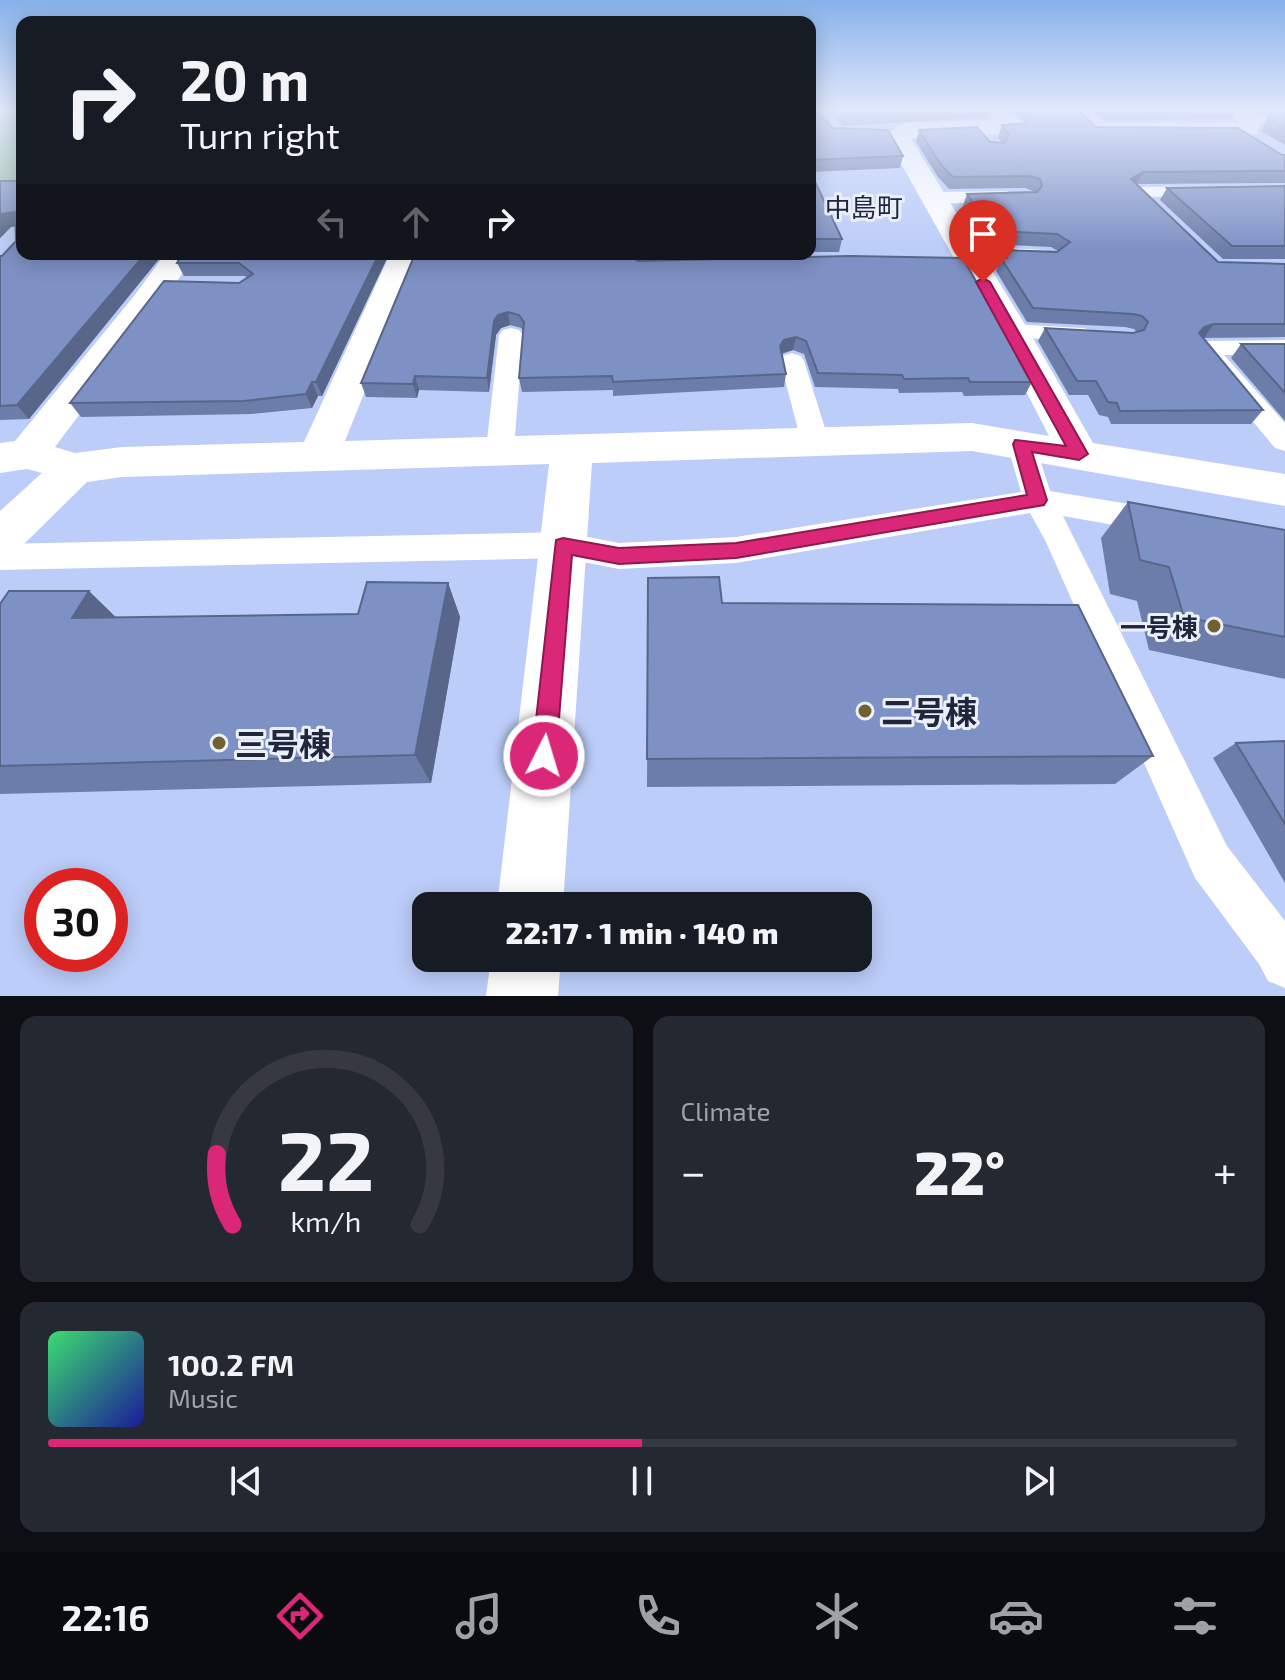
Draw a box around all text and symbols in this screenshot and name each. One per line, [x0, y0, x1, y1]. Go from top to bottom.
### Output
text: 20 m [180, 45, 309, 112]
icon: right [48, 48, 152, 152]
text: Turn right [180, 113, 340, 156]
district label: 中島町 [825, 191, 903, 222]
icon: left [310, 200, 354, 244]
icon: ahead [394, 200, 438, 244]
icon: right [478, 200, 522, 244]
pin [949, 200, 1017, 282]
icon: arrive [961, 212, 1005, 256]
place label: 一号棟 [1120, 611, 1198, 642]
marker: 一号棟 [1205, 617, 1223, 635]
place label: 二号棟 [881, 692, 977, 730]
marker: 二号棟 [856, 702, 874, 720]
position arrow [502, 714, 586, 798]
place label: 三号棟 [235, 724, 331, 762]
marker: 三号棟 [210, 734, 228, 752]
speed limit sign: 30 [24, 868, 128, 972]
text: 22:17 · 1 min · 140 m [506, 914, 778, 950]
text: Climate [681, 1095, 770, 1126]
text: 22 [278, 1108, 375, 1208]
text: 22° [914, 1135, 1005, 1207]
text: − [681, 1144, 706, 1197]
text: + [1213, 1144, 1237, 1197]
text: km/h [291, 1203, 362, 1238]
text: 100.2 FM [168, 1346, 294, 1382]
text: Music [168, 1382, 238, 1413]
icon: previous [224, 1459, 268, 1503]
icon: pause [620, 1459, 664, 1503]
icon: next [1017, 1459, 1061, 1503]
icon: directions [272, 1588, 328, 1644]
icon: music [451, 1588, 507, 1644]
icon: phone [630, 1588, 686, 1644]
icon: climate [809, 1588, 865, 1644]
icon: car [988, 1588, 1044, 1644]
icon: filters [1167, 1588, 1223, 1644]
text: 22:16 [62, 1595, 149, 1638]

